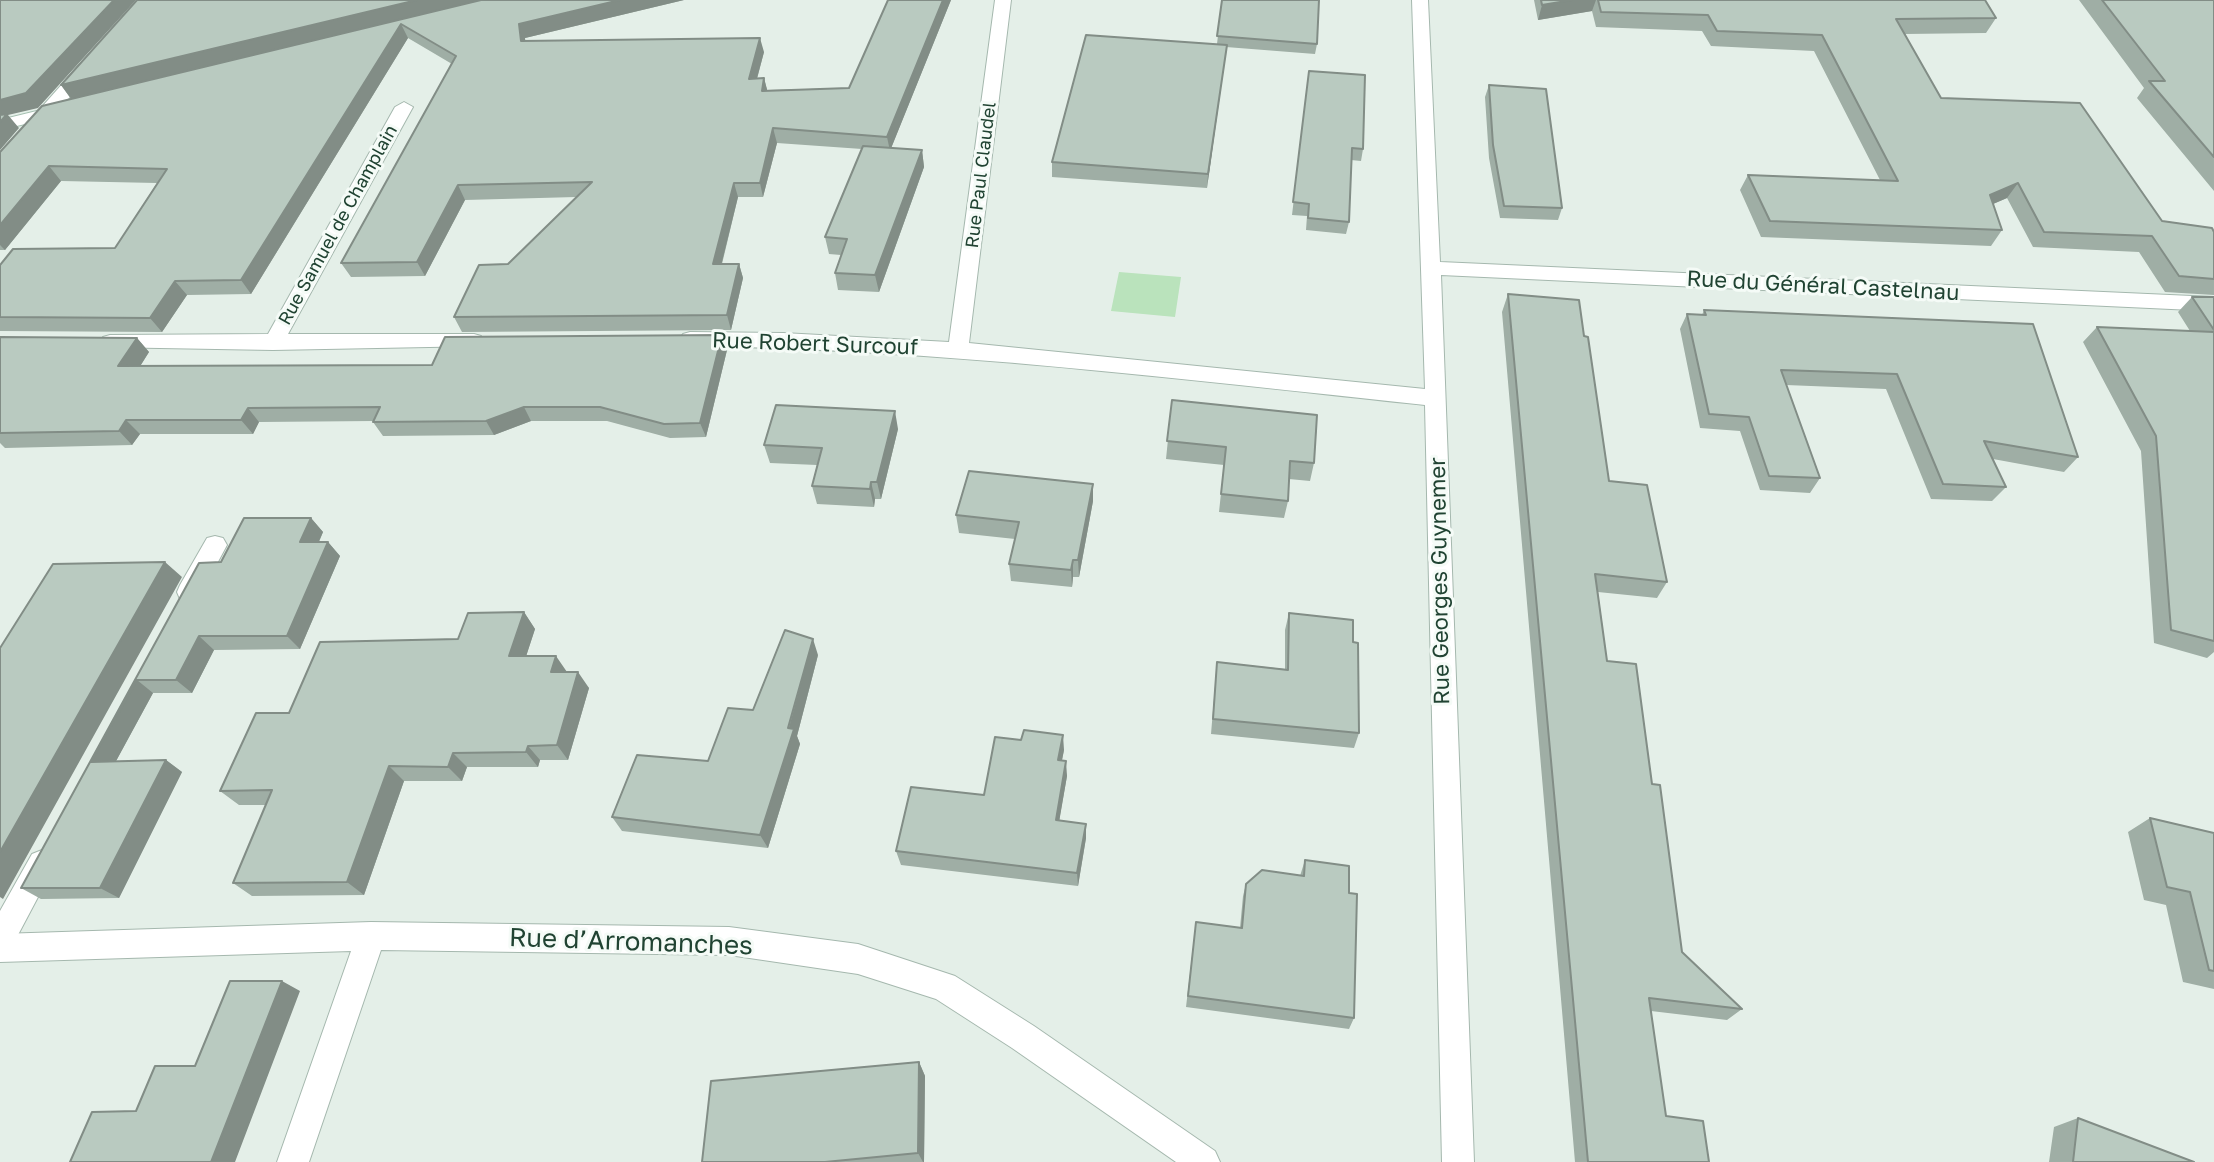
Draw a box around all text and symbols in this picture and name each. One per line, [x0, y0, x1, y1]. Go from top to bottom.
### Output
street label: Rue Paul Claudel [961, 101, 1001, 249]
street label: Rue Samuel de Champlain [274, 121, 402, 329]
street label: Rue du Général Castelnau [1686, 266, 1960, 306]
street label: Rue Robert Surcouf [712, 327, 918, 361]
street label: Rue Georges Guynemer [1425, 457, 1455, 705]
street label: Rue d’Arromanches [509, 922, 753, 962]

